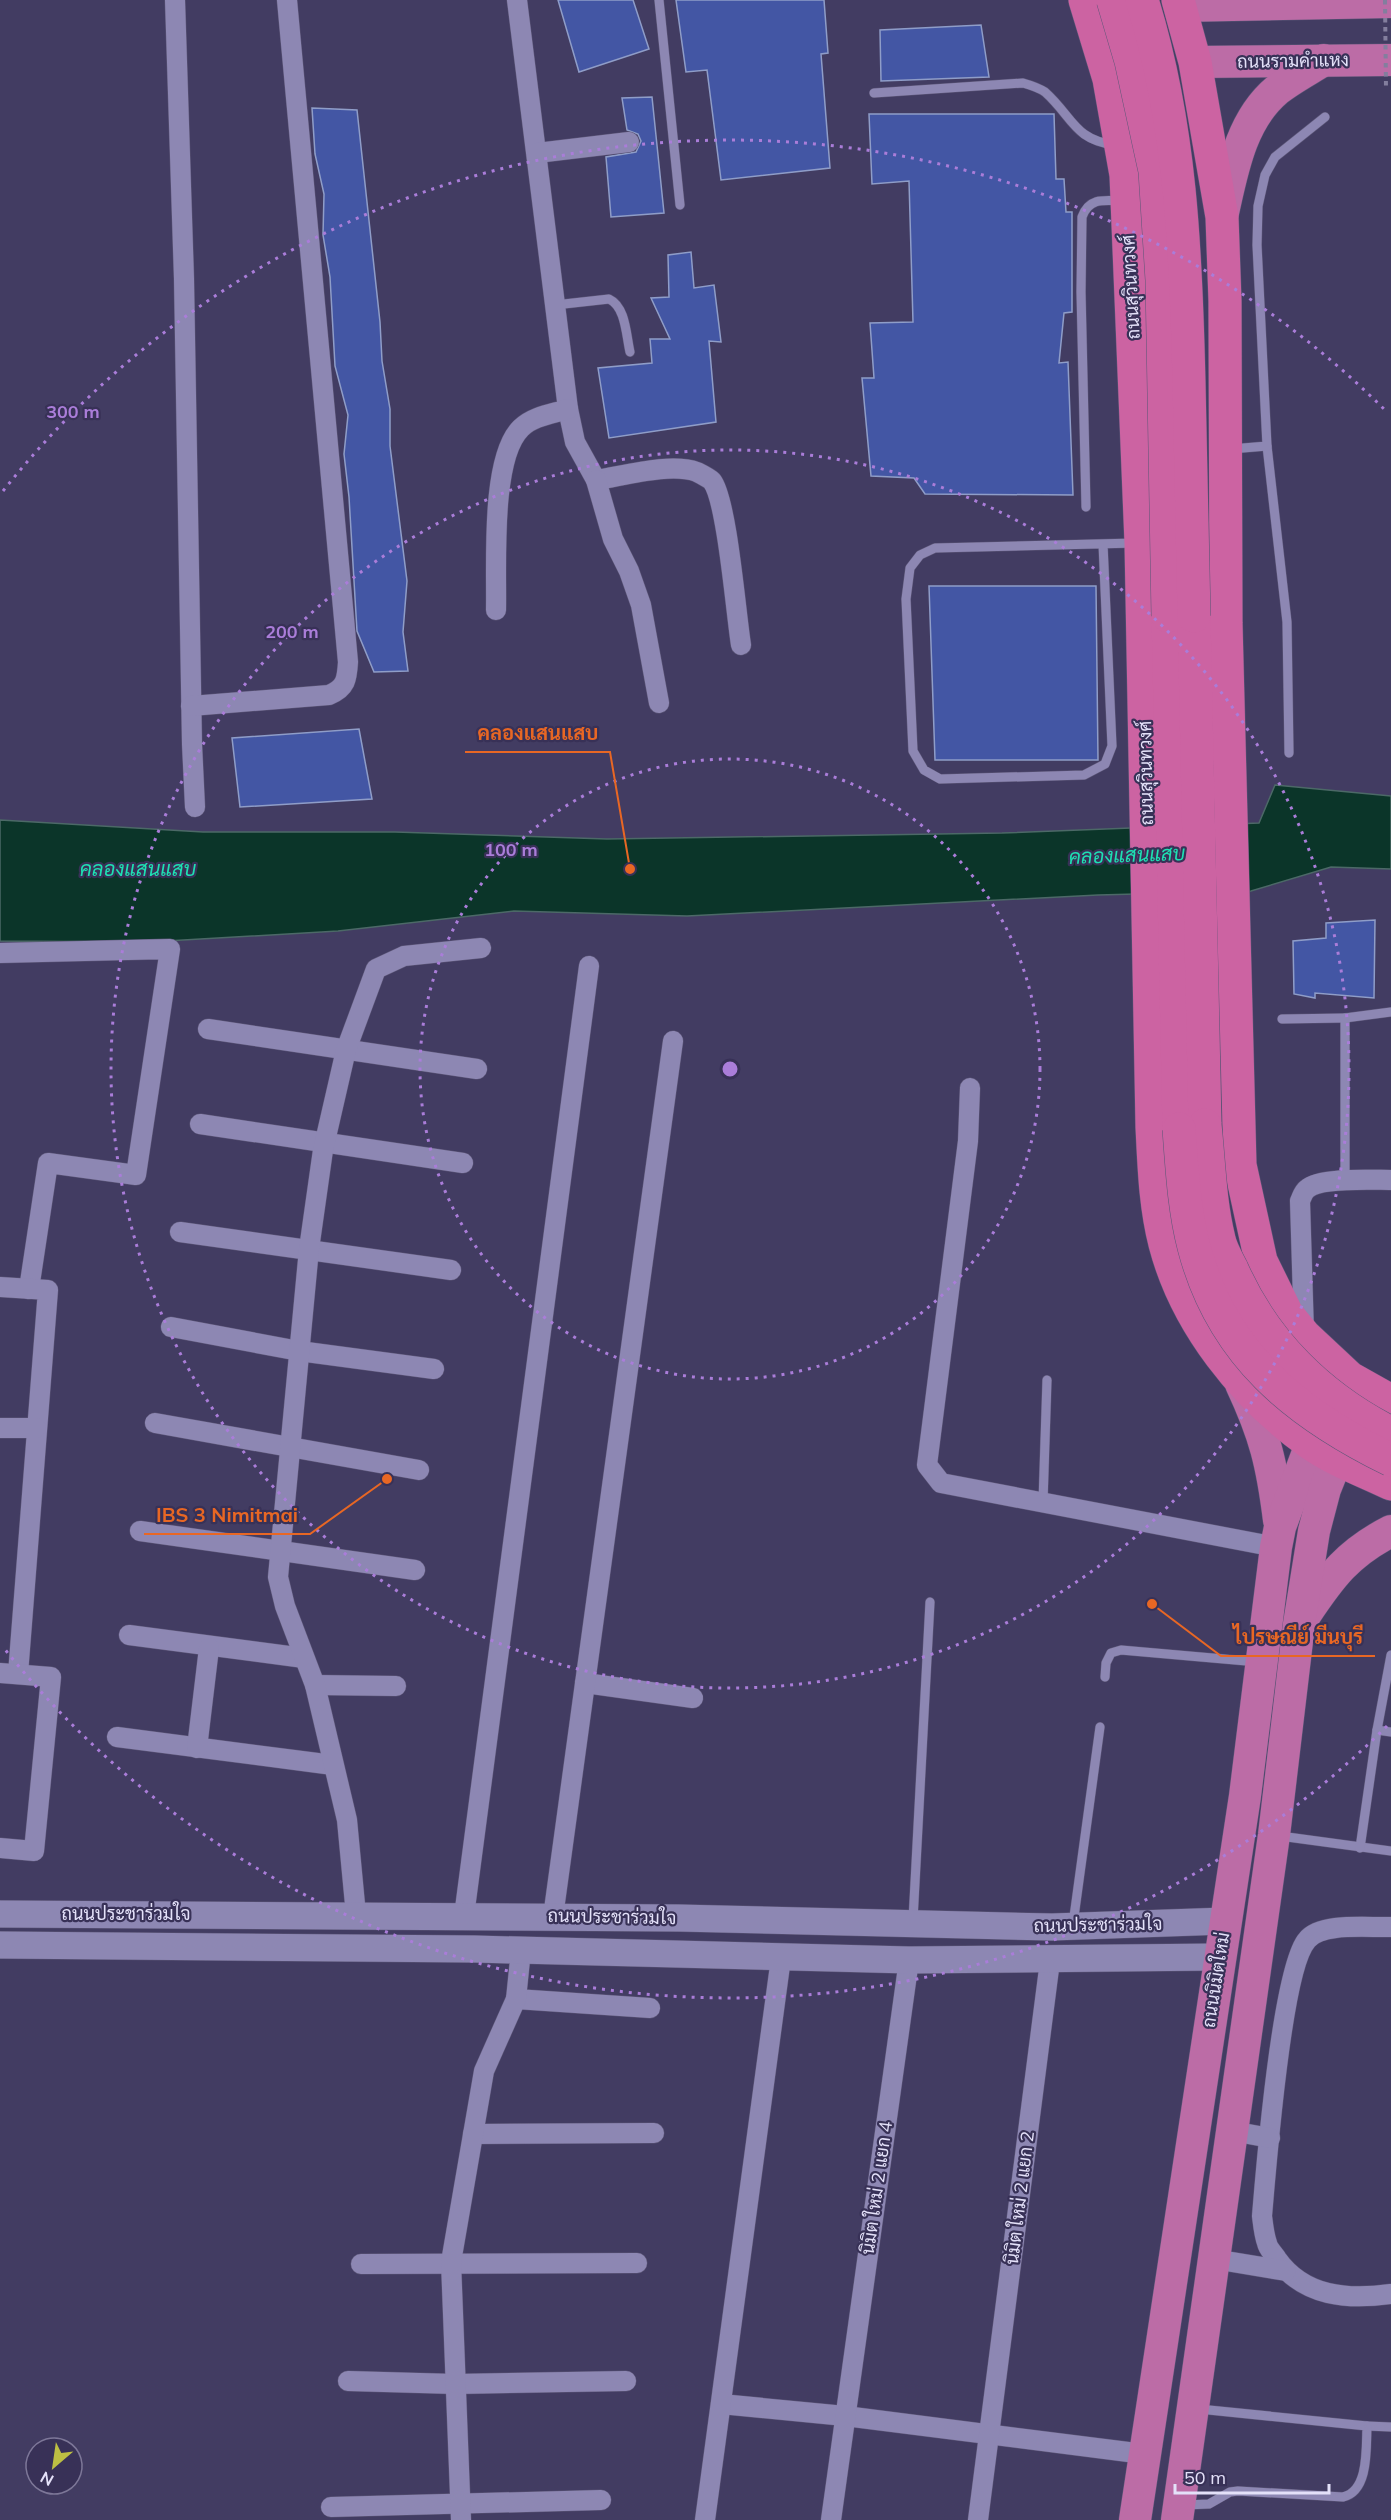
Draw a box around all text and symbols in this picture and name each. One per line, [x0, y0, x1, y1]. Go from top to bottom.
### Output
street label: ถนนรามคำแหง [1237, 48, 1349, 73]
street label: ถนนสุวินทวงศ์ [1115, 234, 1146, 340]
text: 300 m [46, 400, 100, 423]
text: 200 m [265, 620, 319, 643]
callout: คลองแสนแสบ [465, 714, 610, 752]
text: คลองแสนแสบ [478, 720, 598, 745]
street label: ถนนสุวินทวงศ์ [1132, 721, 1159, 826]
text: 100 m [484, 838, 538, 861]
water label: คลองแสนแสบ [1068, 840, 1186, 869]
water label: คลองแสนแสบ [80, 856, 196, 881]
centre of rings [720, 1059, 740, 1079]
callout: IBS 3 Nimitmai [144, 1496, 310, 1534]
text: IBS 3 Nimitmai [156, 1502, 298, 1527]
callout: ไปรษณีย์ มีนบุรี [1221, 1618, 1375, 1656]
text: ไปรษณีย์ มีนบุรี [1231, 1623, 1363, 1652]
street label: ถนนประชาร่วมใจ [62, 1901, 190, 1925]
street label: ถนนประชาร่วมใจ [547, 1903, 677, 1929]
street label: ถนนประชาร่วมใจ [1033, 1911, 1163, 1937]
street label: ถนนนิมิตใหม่ [1196, 1930, 1234, 2029]
street label: นิมิต ใหม่ 2 แยก 4 [855, 2120, 897, 2256]
street label: นิมิต ใหม่ 2 แยก 2 [999, 2130, 1039, 2266]
north arrow [24, 2436, 84, 2496]
scale bar [1175, 2457, 1330, 2495]
text: 50 m [1184, 2466, 1226, 2489]
text: N [37, 2467, 57, 2491]

